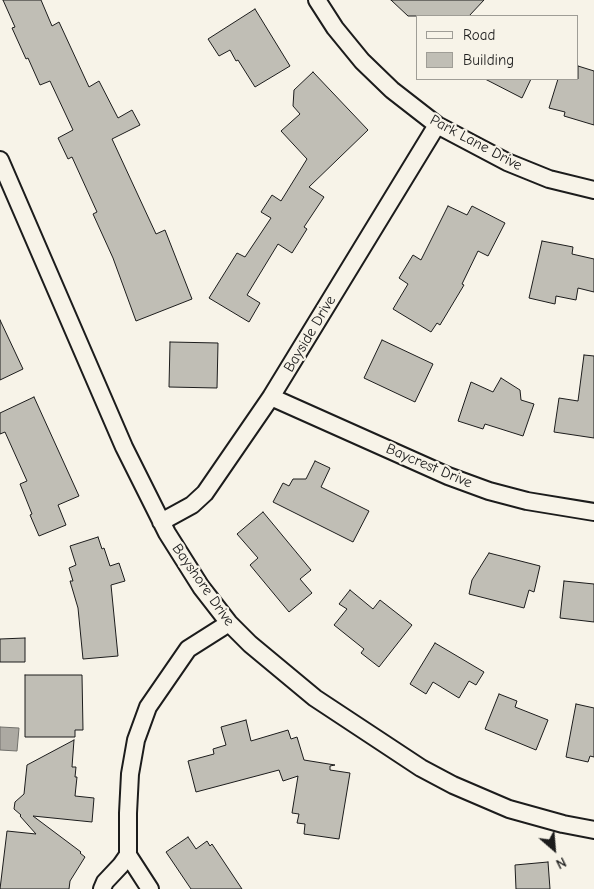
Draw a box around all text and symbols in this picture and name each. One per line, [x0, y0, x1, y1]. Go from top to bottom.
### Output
legend [416, 15, 579, 80]
text: Road [463, 26, 495, 44]
text: Building [463, 51, 514, 69]
street label: Park Lane Drive [427, 111, 525, 175]
street label: Bayside Drive [280, 292, 340, 376]
street label: Baycrest Drive [383, 440, 475, 492]
street label: Bayshore Drive [168, 540, 238, 630]
north arrow [529, 824, 579, 874]
text: N [553, 853, 569, 872]

